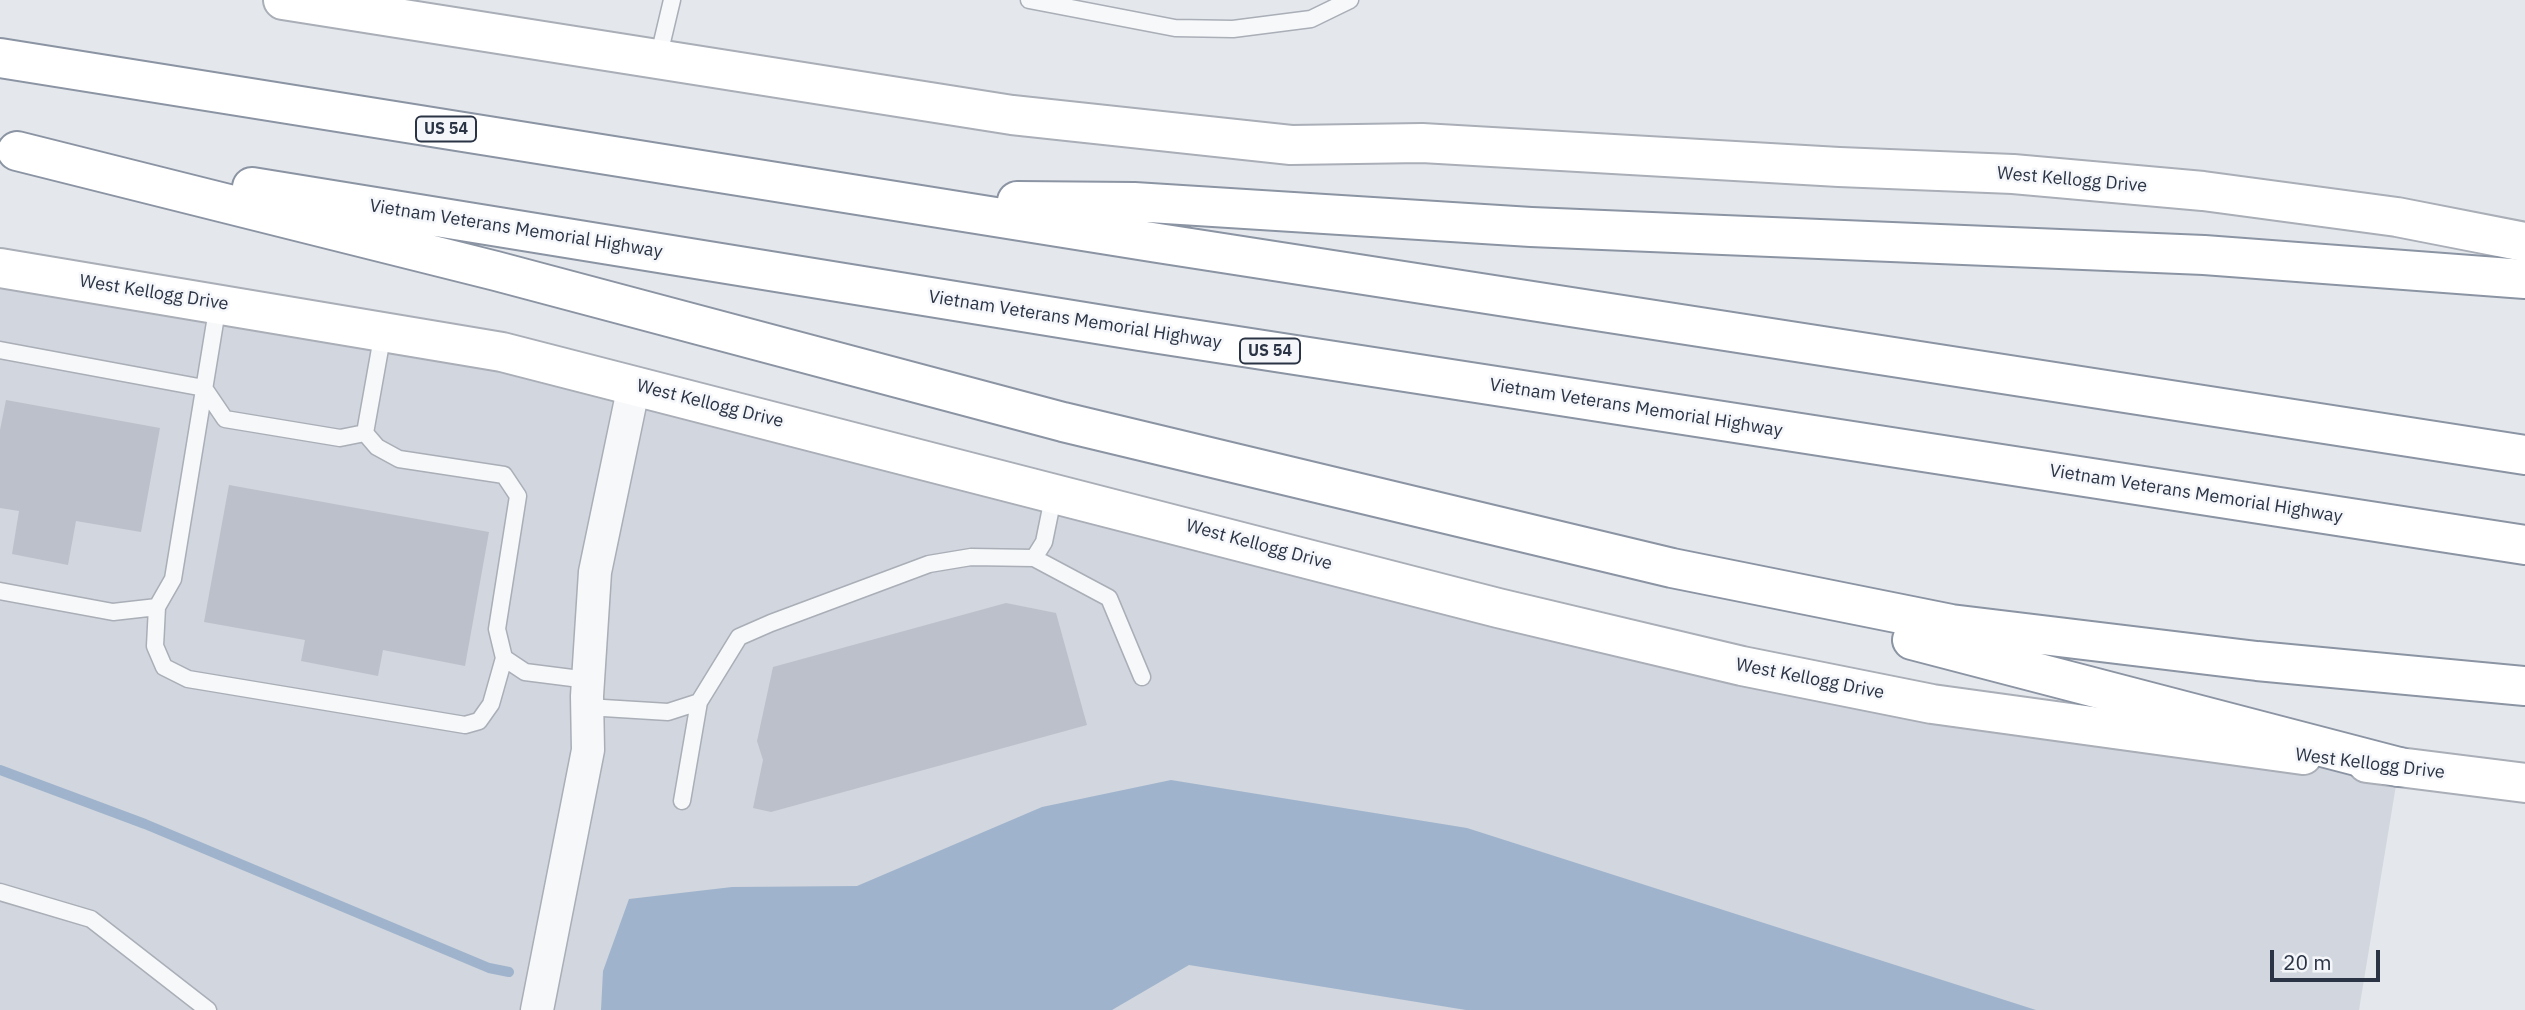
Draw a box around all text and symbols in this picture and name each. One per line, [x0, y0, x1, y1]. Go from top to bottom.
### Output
road number: US 54 [416, 116, 476, 141]
street label: West Kellogg Drive [1996, 163, 2148, 197]
street label: Vietnam Veterans Memorial Highway [368, 195, 664, 263]
street label: West Kellogg Drive [78, 271, 230, 315]
street label: Vietnam Veterans Memorial Highway [927, 286, 1223, 354]
road number: US 54 [1240, 338, 1300, 364]
street label: Vietnam Veterans Memorial Highway [1488, 374, 1784, 442]
street label: West Kellogg Drive [634, 375, 786, 433]
street label: Vietnam Veterans Memorial Highway [2048, 460, 2344, 528]
street label: West Kellogg Drive [1183, 515, 1335, 575]
street label: West Kellogg Drive [1734, 654, 1886, 704]
street label: West Kellogg Drive [2294, 744, 2446, 784]
scale bar [2273, 936, 2383, 980]
text: 20 m [2283, 948, 2332, 976]

